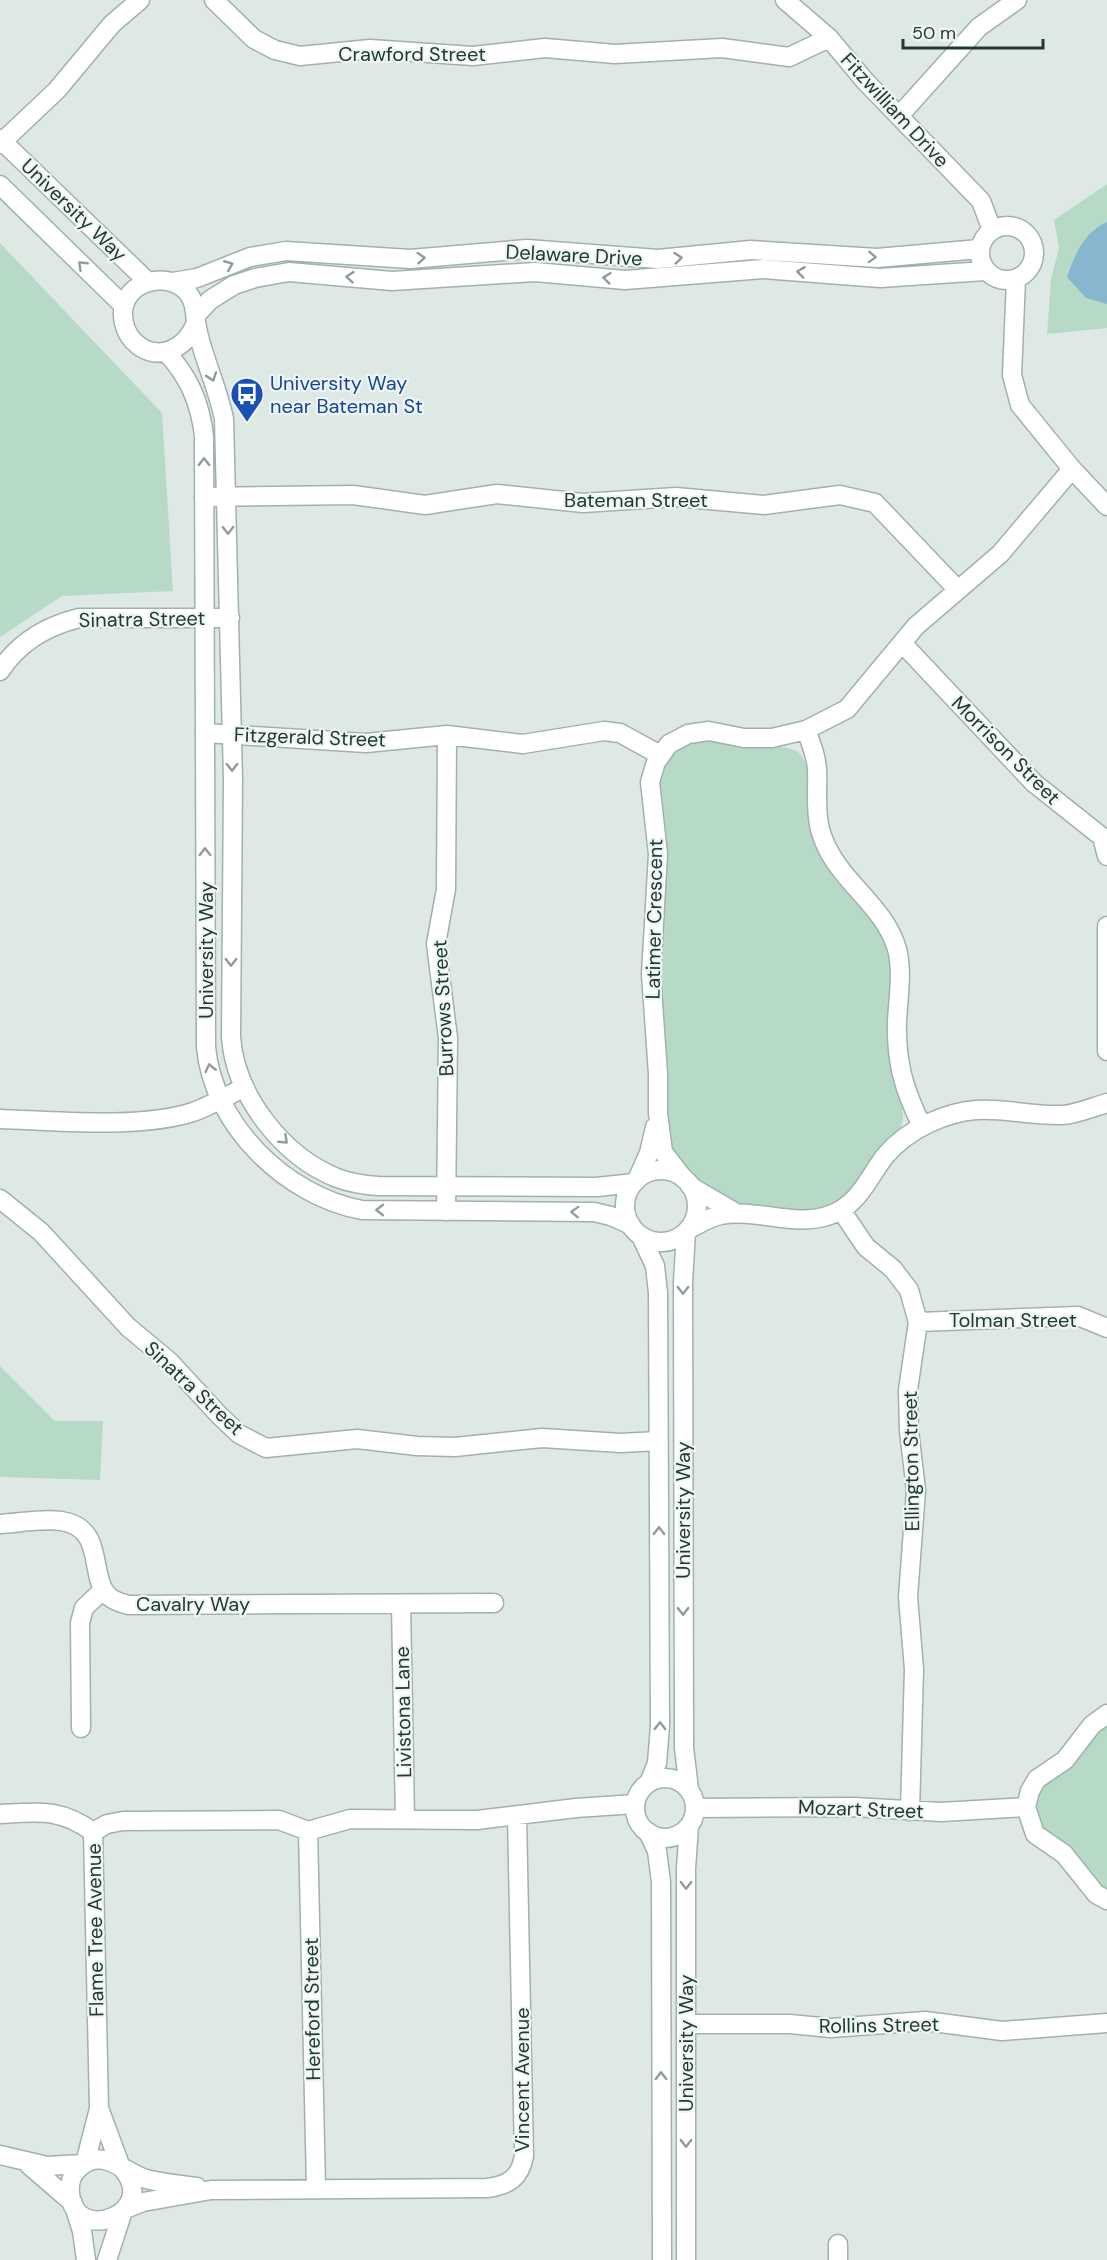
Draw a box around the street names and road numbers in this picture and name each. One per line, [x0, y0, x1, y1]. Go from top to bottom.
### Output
street label: Crawford Street [338, 41, 486, 67]
street label: Fitzwilliam Drive [835, 47, 955, 173]
street label: University Way [16, 153, 132, 267]
street label: Delaware Drive [505, 238, 643, 272]
street label: Bateman Street [564, 487, 708, 513]
street label: Sinatra Street [78, 605, 206, 633]
street label: Morrison Street [946, 690, 1066, 810]
street label: Fitzgerald Street [234, 721, 387, 753]
street label: Latimer Crescent [640, 838, 668, 999]
street label: University Way [193, 881, 219, 1019]
street label: Burrows Street [426, 939, 460, 1077]
street label: Tolman Street [949, 1307, 1077, 1333]
street label: Sinatra Street [139, 1335, 249, 1441]
street label: Ellington Street [897, 1390, 925, 1531]
street label: University Way [670, 1441, 696, 1579]
street label: Cavalry Way [136, 1591, 250, 1617]
street label: Livistona Lane [389, 1646, 417, 1778]
street label: Mozart Street [798, 1794, 925, 1824]
street label: Flame Tree Avenue [80, 1843, 110, 2017]
street label: Hereford Street [298, 1937, 326, 2081]
street label: University Way [673, 1974, 699, 2112]
street label: Vincent Avenue [509, 2007, 535, 2153]
street label: Rollins Street [819, 2011, 940, 2039]

